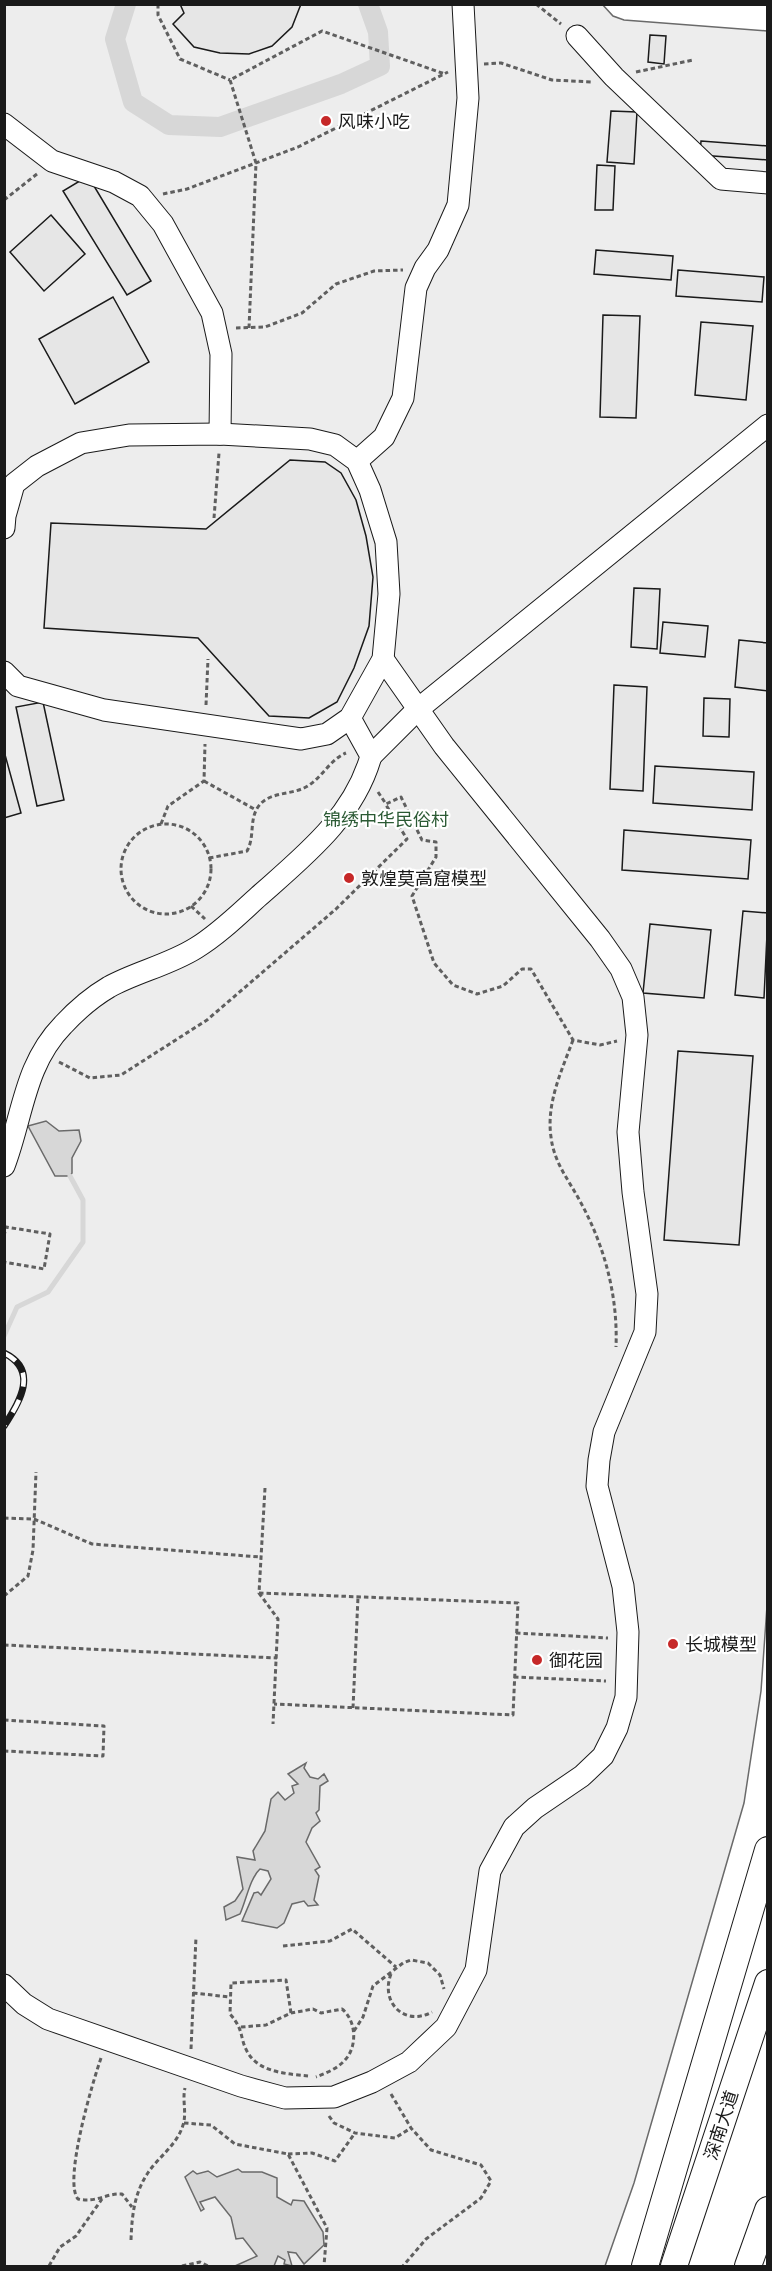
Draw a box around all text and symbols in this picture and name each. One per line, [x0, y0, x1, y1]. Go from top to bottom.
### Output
place label: 风味小吃 [338, 111, 410, 132]
marker: 风味小吃 [319, 114, 333, 128]
park label: 锦绣中华民俗村 [323, 809, 449, 830]
place label: 敦煌莫高窟模型 [361, 868, 487, 889]
marker: 敦煌莫高窟模型 [342, 871, 356, 885]
place label: 长城模型 [685, 1634, 757, 1655]
marker: 长城模型 [666, 1637, 680, 1651]
place label: 御花园 [549, 1650, 603, 1671]
marker: 御花园 [530, 1653, 544, 1667]
street label: 深南大道 [700, 2088, 742, 2162]

